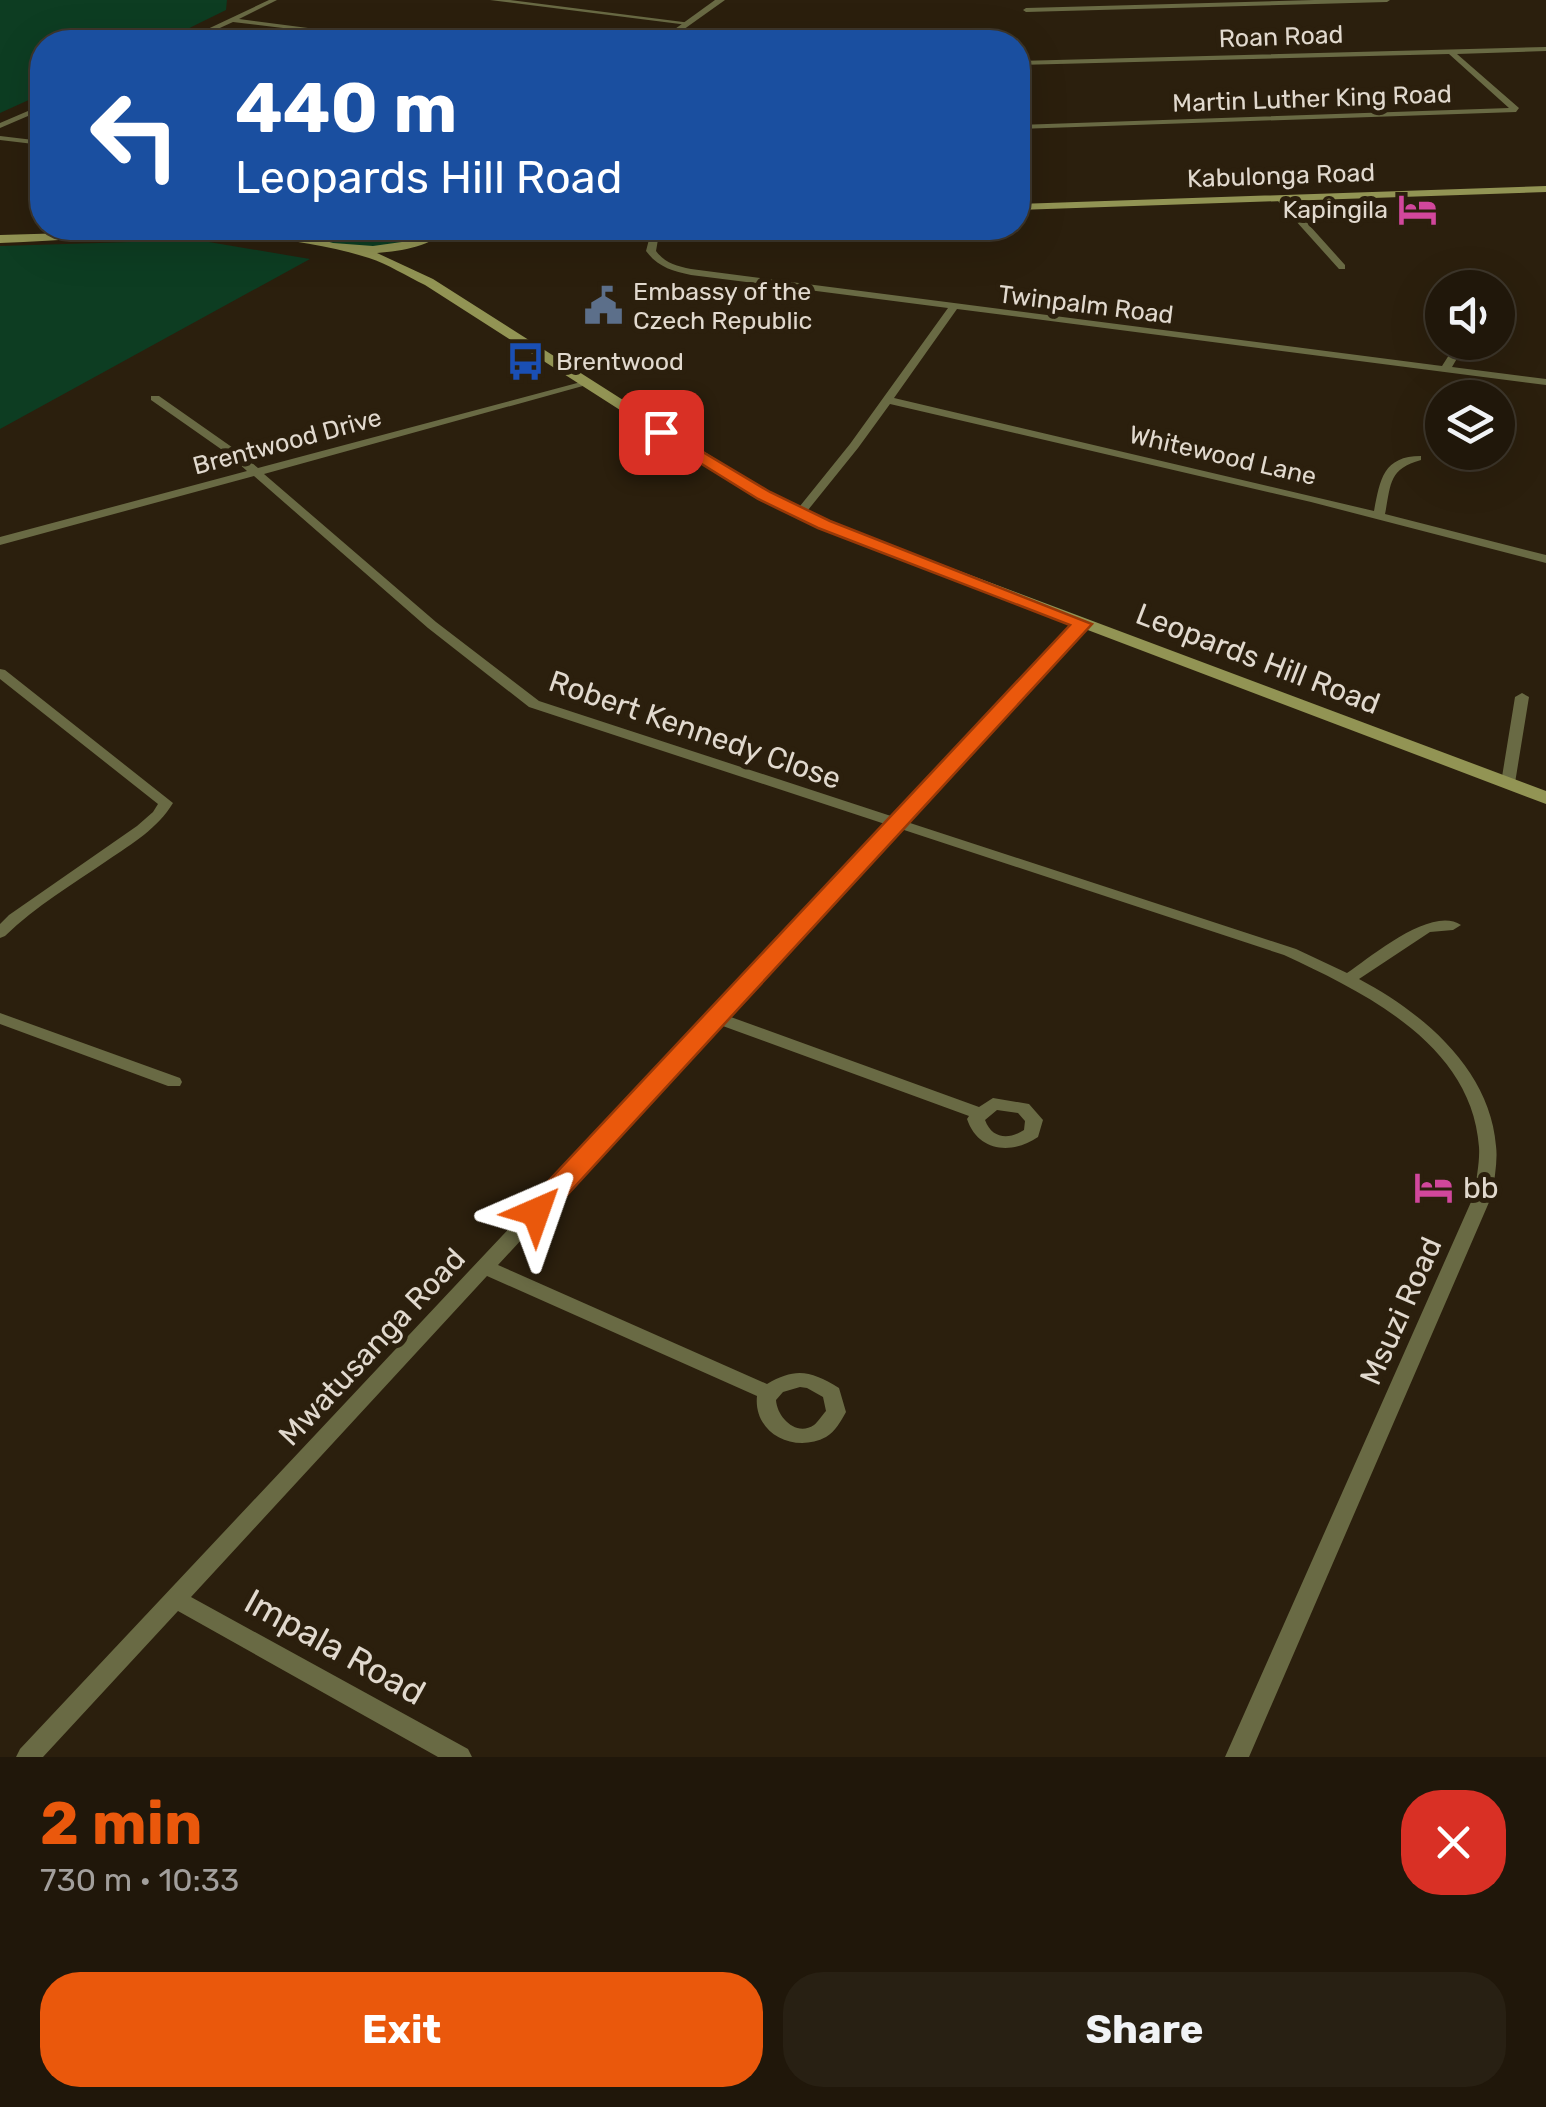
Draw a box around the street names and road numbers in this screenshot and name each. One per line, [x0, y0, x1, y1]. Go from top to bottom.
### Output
street label: Roan Road [1218, 20, 1344, 53]
street label: Martin Luther King Road [1172, 79, 1452, 118]
street label: Kabulonga Road [1186, 158, 1376, 193]
street label: Twinpalm Road [997, 279, 1175, 330]
street label: Brentwood Drive [190, 402, 385, 481]
street label: Whitewood Lane [1126, 420, 1319, 491]
street label: Leopards Hill Road [1131, 596, 1385, 722]
street label: Robert Kennedy Close [544, 663, 846, 797]
street label: Msuzi Road [1352, 1231, 1450, 1391]
street label: Mwatusanga Road [271, 1241, 473, 1453]
street label: Impala Road [237, 1580, 433, 1714]

